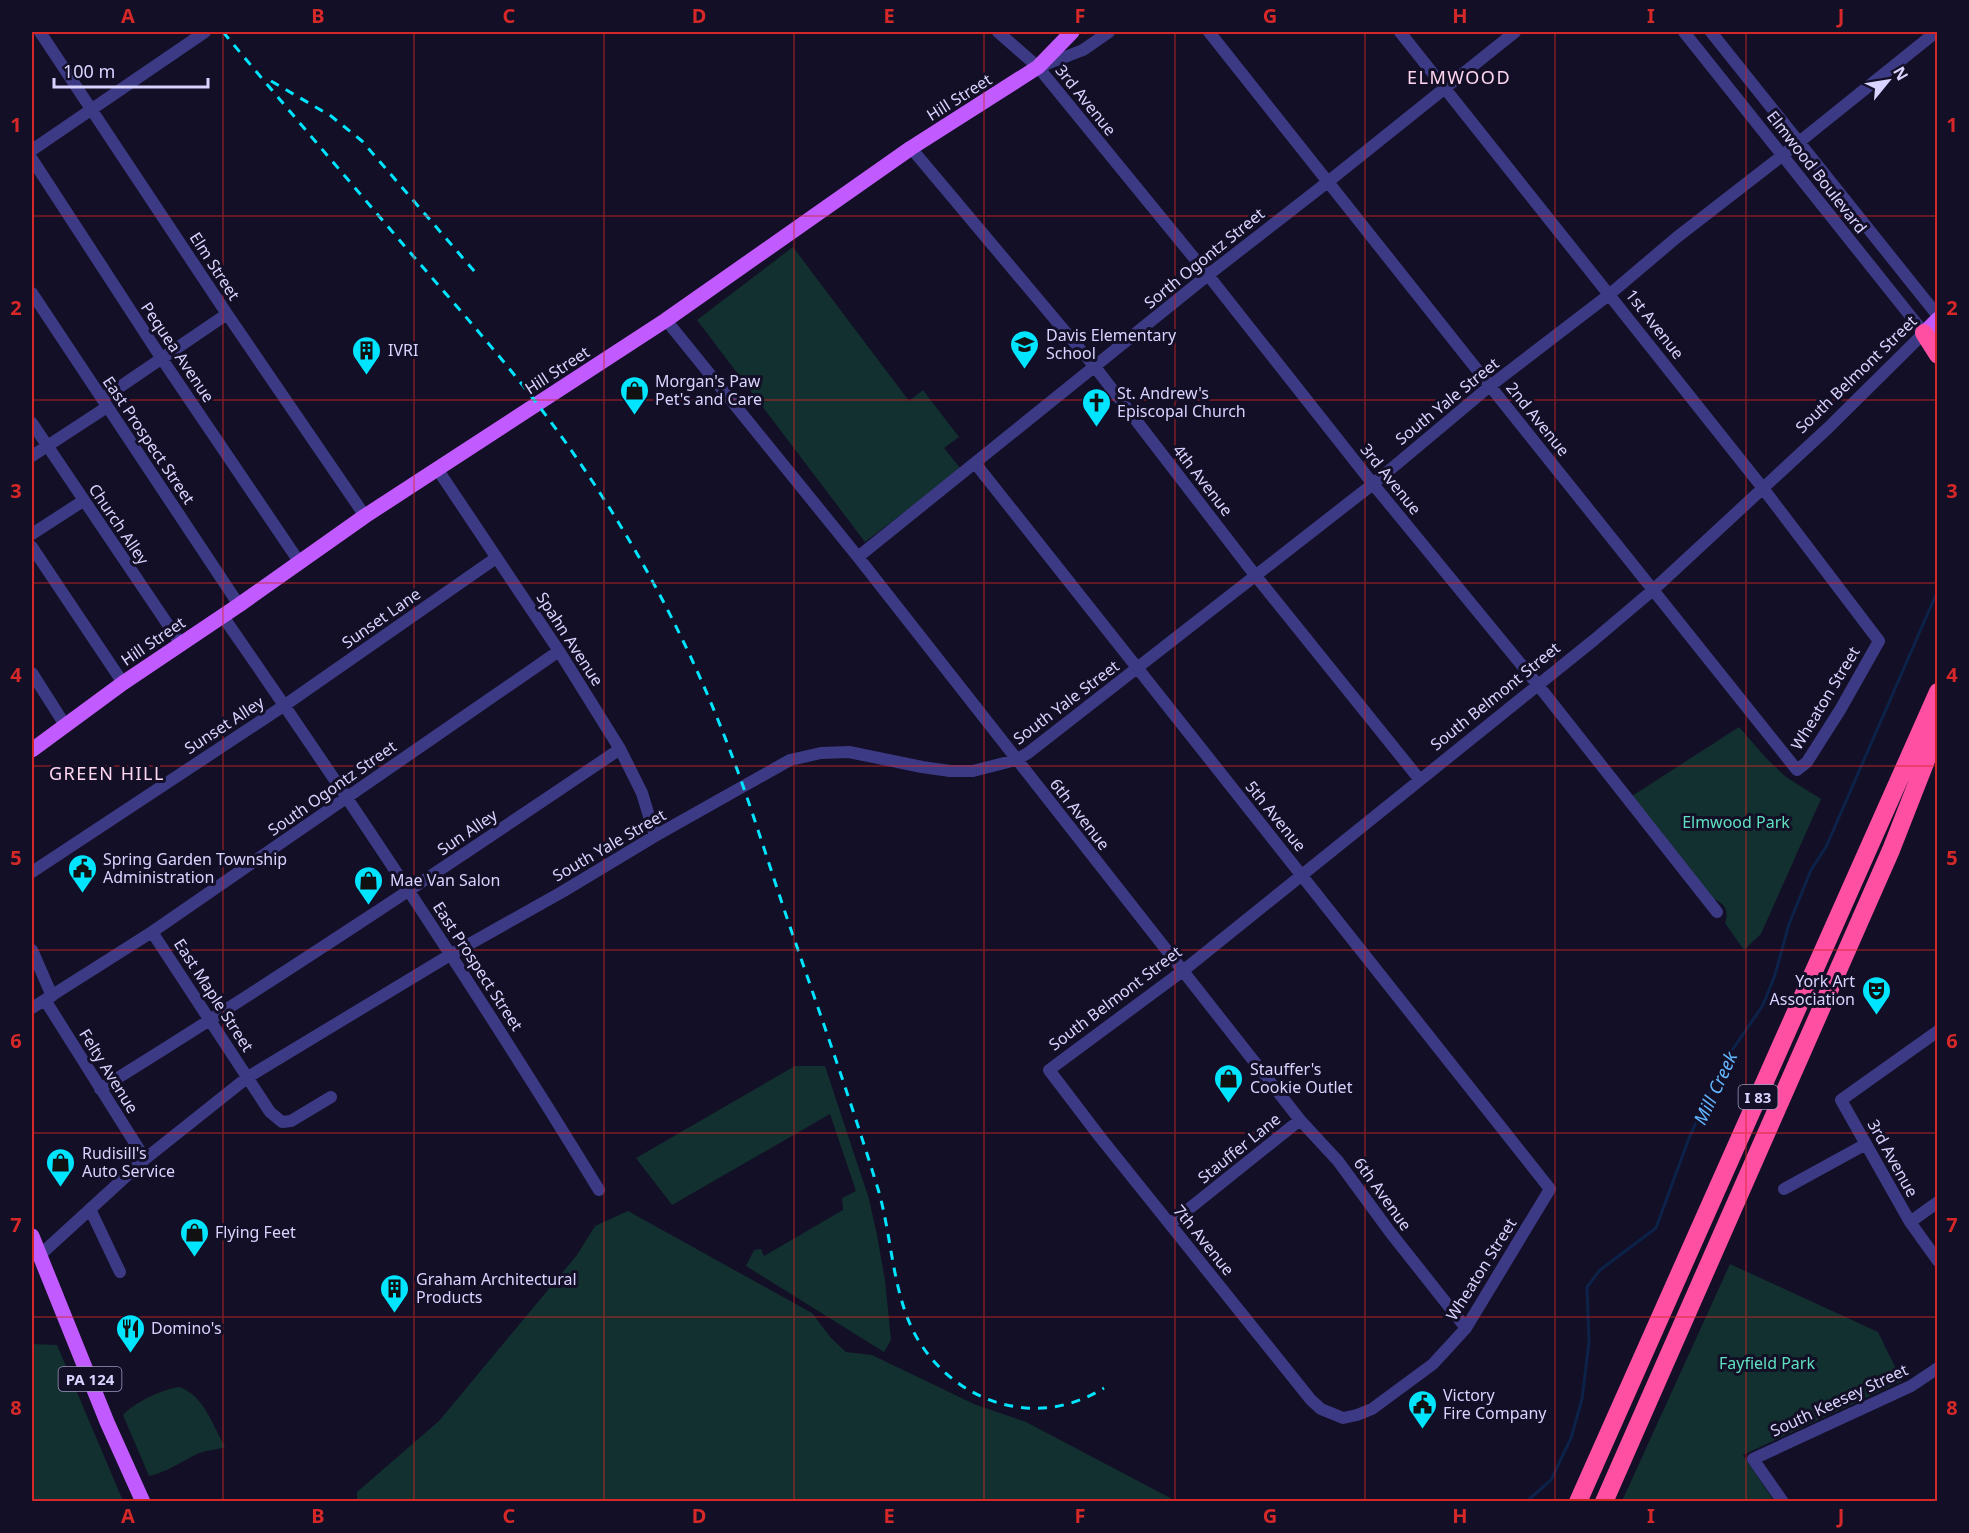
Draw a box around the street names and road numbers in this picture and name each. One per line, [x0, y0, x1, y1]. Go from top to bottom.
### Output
street label: 3rd Avenue [1051, 60, 1121, 140]
street label: Hill Street [922, 68, 996, 126]
street label: Elmwood Boulevard [1762, 106, 1872, 238]
street label: Sorth Ogontz Street [1139, 202, 1269, 313]
street label: Elm Street [185, 228, 245, 304]
street label: 1st Avenue [1621, 285, 1689, 363]
street label: Pequea Avenue [136, 297, 220, 407]
street label: South Belmont Street [1790, 310, 1922, 438]
street label: Hill Street [520, 341, 594, 399]
street label: South Yale Street [1391, 352, 1504, 450]
street label: East Prospect Street [98, 372, 200, 508]
street label: 2nd Avenue [1501, 377, 1575, 461]
street label: 3rd Avenue [1356, 439, 1426, 519]
street label: 4th Avenue [1168, 440, 1238, 520]
street label: Church Alley [84, 479, 155, 569]
street label: Sunset Lane [337, 583, 425, 653]
street label: Spahn Avenue [531, 588, 609, 690]
street label: Hill Street [117, 611, 190, 671]
street label: South Belmont Street [1426, 637, 1565, 755]
street label: Wheaton Street [1785, 642, 1865, 754]
street label: South Yale Street [1009, 655, 1124, 749]
street label: Sunset Alley [180, 691, 269, 759]
street label: South Ogontz Street [263, 735, 401, 841]
street label: 6th Avenue [1045, 774, 1115, 854]
street label: 5th Avenue [1241, 776, 1311, 856]
street label: Sun Alley [433, 803, 502, 860]
street label: South Yale Street [548, 804, 670, 886]
street label: East Prospect Street [428, 897, 528, 1035]
street label: East Maple Street [169, 934, 259, 1056]
street label: South Belmont Street [1044, 941, 1186, 1055]
street label: Felty Avenue [74, 1025, 144, 1117]
road number: I 83 [1738, 1085, 1778, 1109]
street label: Stauffer Lane [1193, 1108, 1285, 1188]
street label: 3rd Avenue [1863, 1115, 1923, 1201]
street label: 6th Avenue [1349, 1153, 1417, 1235]
street label: 7th Avenue [1169, 1200, 1239, 1280]
street label: Wheaton Street [1441, 1213, 1521, 1324]
street label: South Keesey Street [1767, 1358, 1912, 1442]
road number: PA 124 [58, 1367, 122, 1391]

